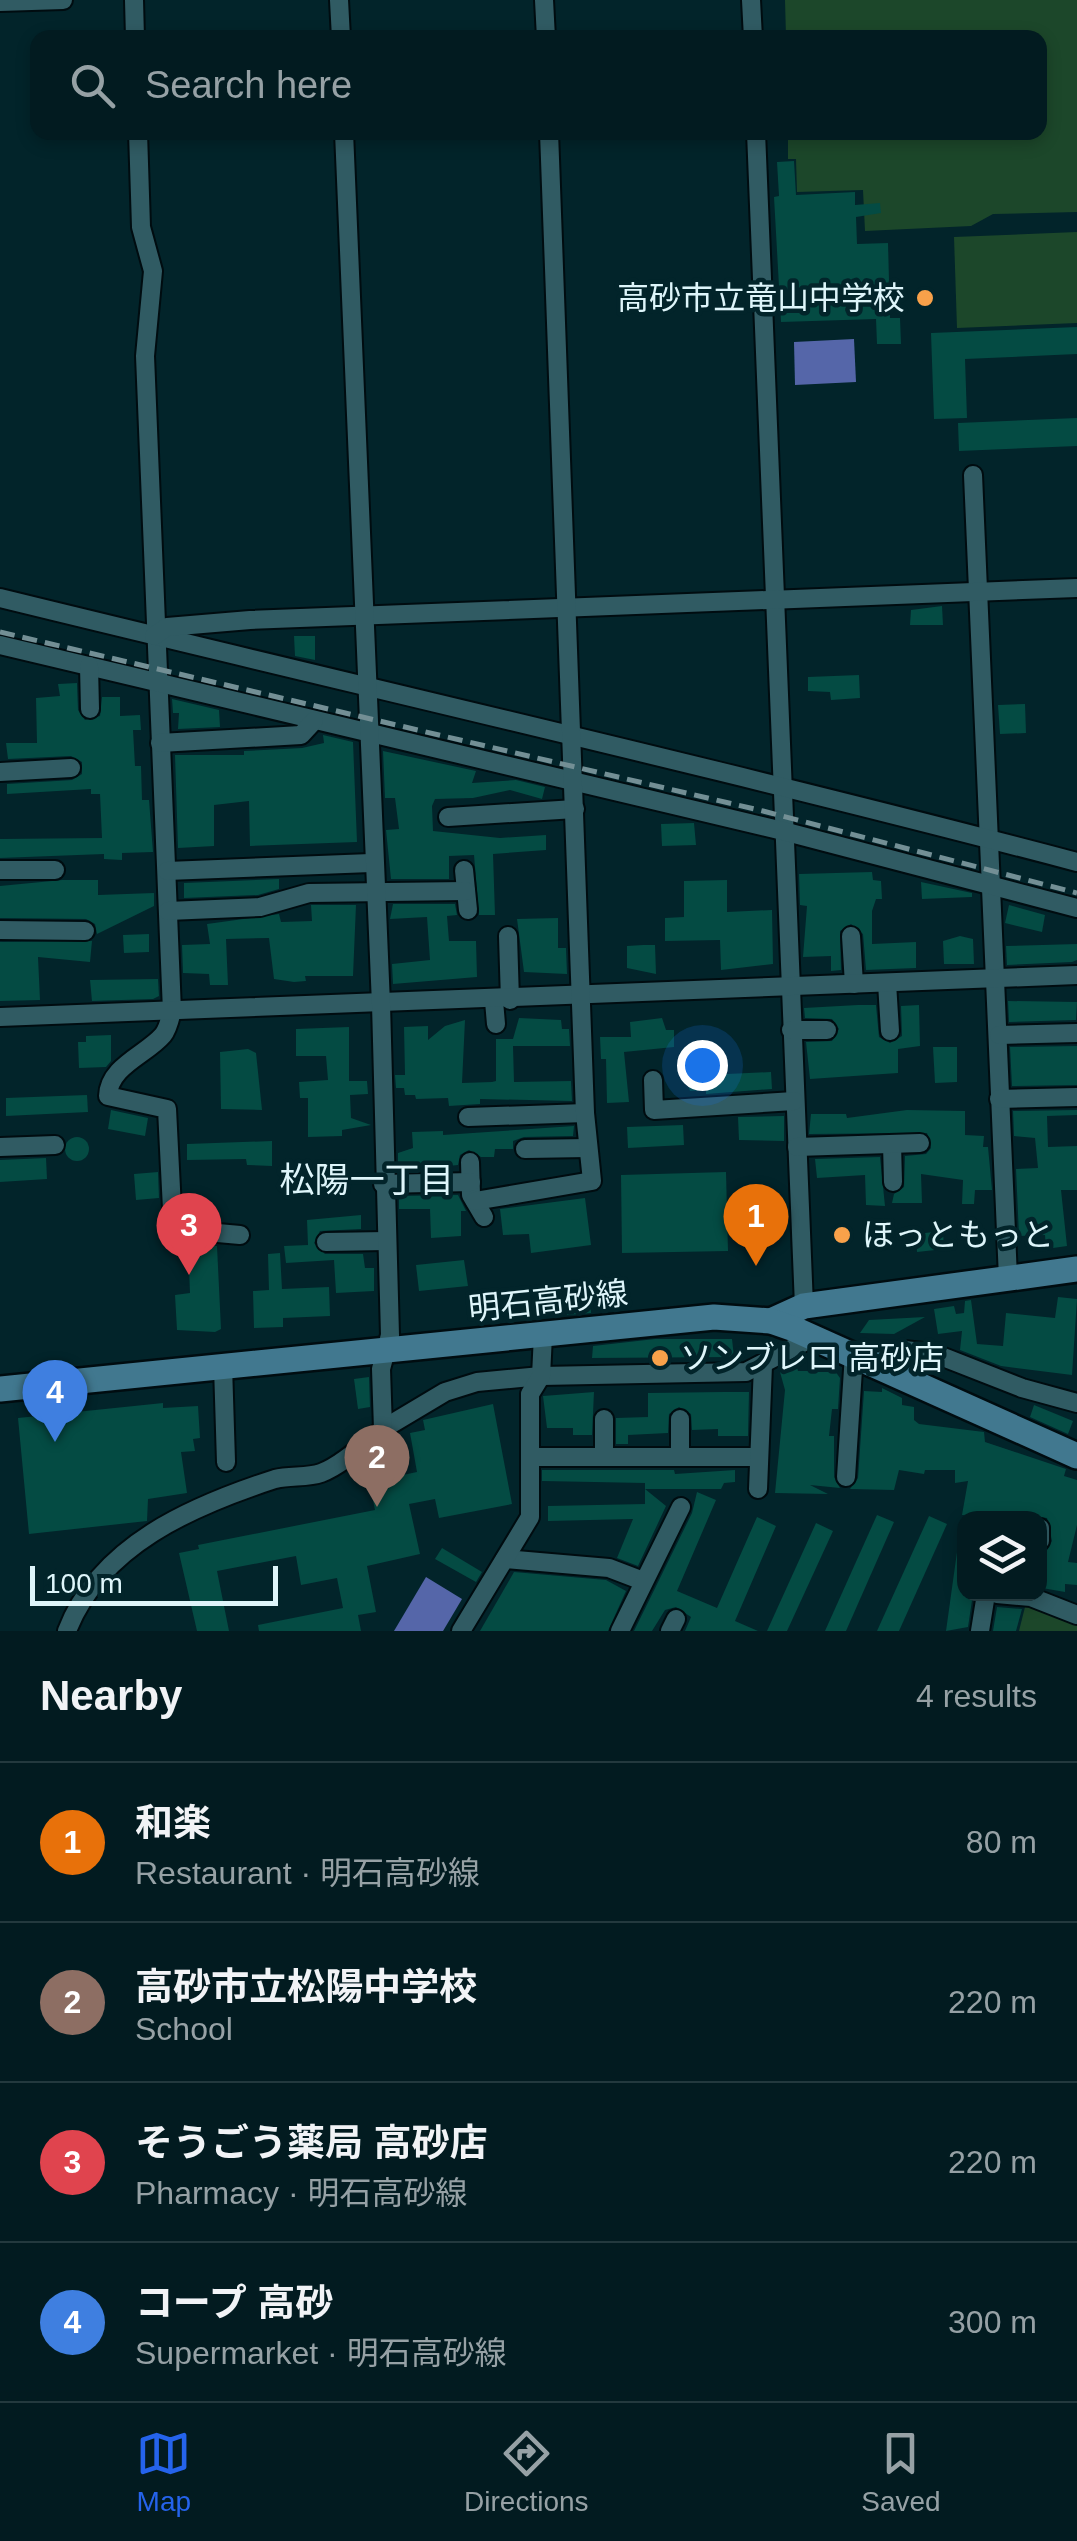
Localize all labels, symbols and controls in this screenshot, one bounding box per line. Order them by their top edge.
search box [30,30,1047,140]
icon: search [65,58,120,113]
text: Search here [145,64,352,106]
place label: 高砂市立竜山中学校 [617,280,905,316]
marker: 高砂市立竜山中学校 [914,287,936,309]
your location [677,1040,728,1091]
district label: 松陽一丁目 [279,1160,455,1199]
pin: 1 [724,1184,788,1266]
pin: 3 [156,1192,222,1275]
place label: ほっともっと [862,1217,1054,1253]
marker: ほっともっと [831,1224,853,1246]
street label: 明石高砂線 [467,1275,629,1327]
place label: ソンブレロ 高砂店 [680,1340,944,1376]
marker: ソンブレロ 高砂店 [649,1347,671,1369]
pin: 4 [22,1360,88,1442]
pin: 2 [344,1424,410,1507]
map controls [957,1511,1047,1601]
button: layers [957,1511,1047,1601]
scale bar [30,1561,278,1606]
text: 100 m [45,1568,123,1599]
text: Nearby [40,1672,182,1719]
text: 4 results [916,1678,1037,1714]
text: 和楽 [135,1802,211,1844]
text: 1 [64,1824,81,1860]
text: 80 m [966,1824,1037,1860]
text: Restaurant · 明石高砂線 [135,1855,480,1891]
text: 高砂市立松陽中学校 [135,1966,477,2008]
text: 2 [64,1984,81,2020]
text: 220 m [948,1984,1037,2020]
text: School [135,2011,233,2047]
text: そうごう薬局 高砂店 [135,2122,488,2164]
text: 3 [64,2144,81,2180]
text: 220 m [948,2144,1037,2180]
text: Pharmacy · 明石高砂線 [135,2175,468,2211]
text: コープ 高砂 [135,2282,333,2324]
text: 4 [64,2304,81,2340]
text: 300 m [948,2304,1037,2340]
text: Supermarket · 明石高砂線 [135,2335,507,2371]
tab: Map [136,2426,191,2518]
tab: Directions [464,2426,589,2518]
tab: Saved [861,2426,941,2518]

